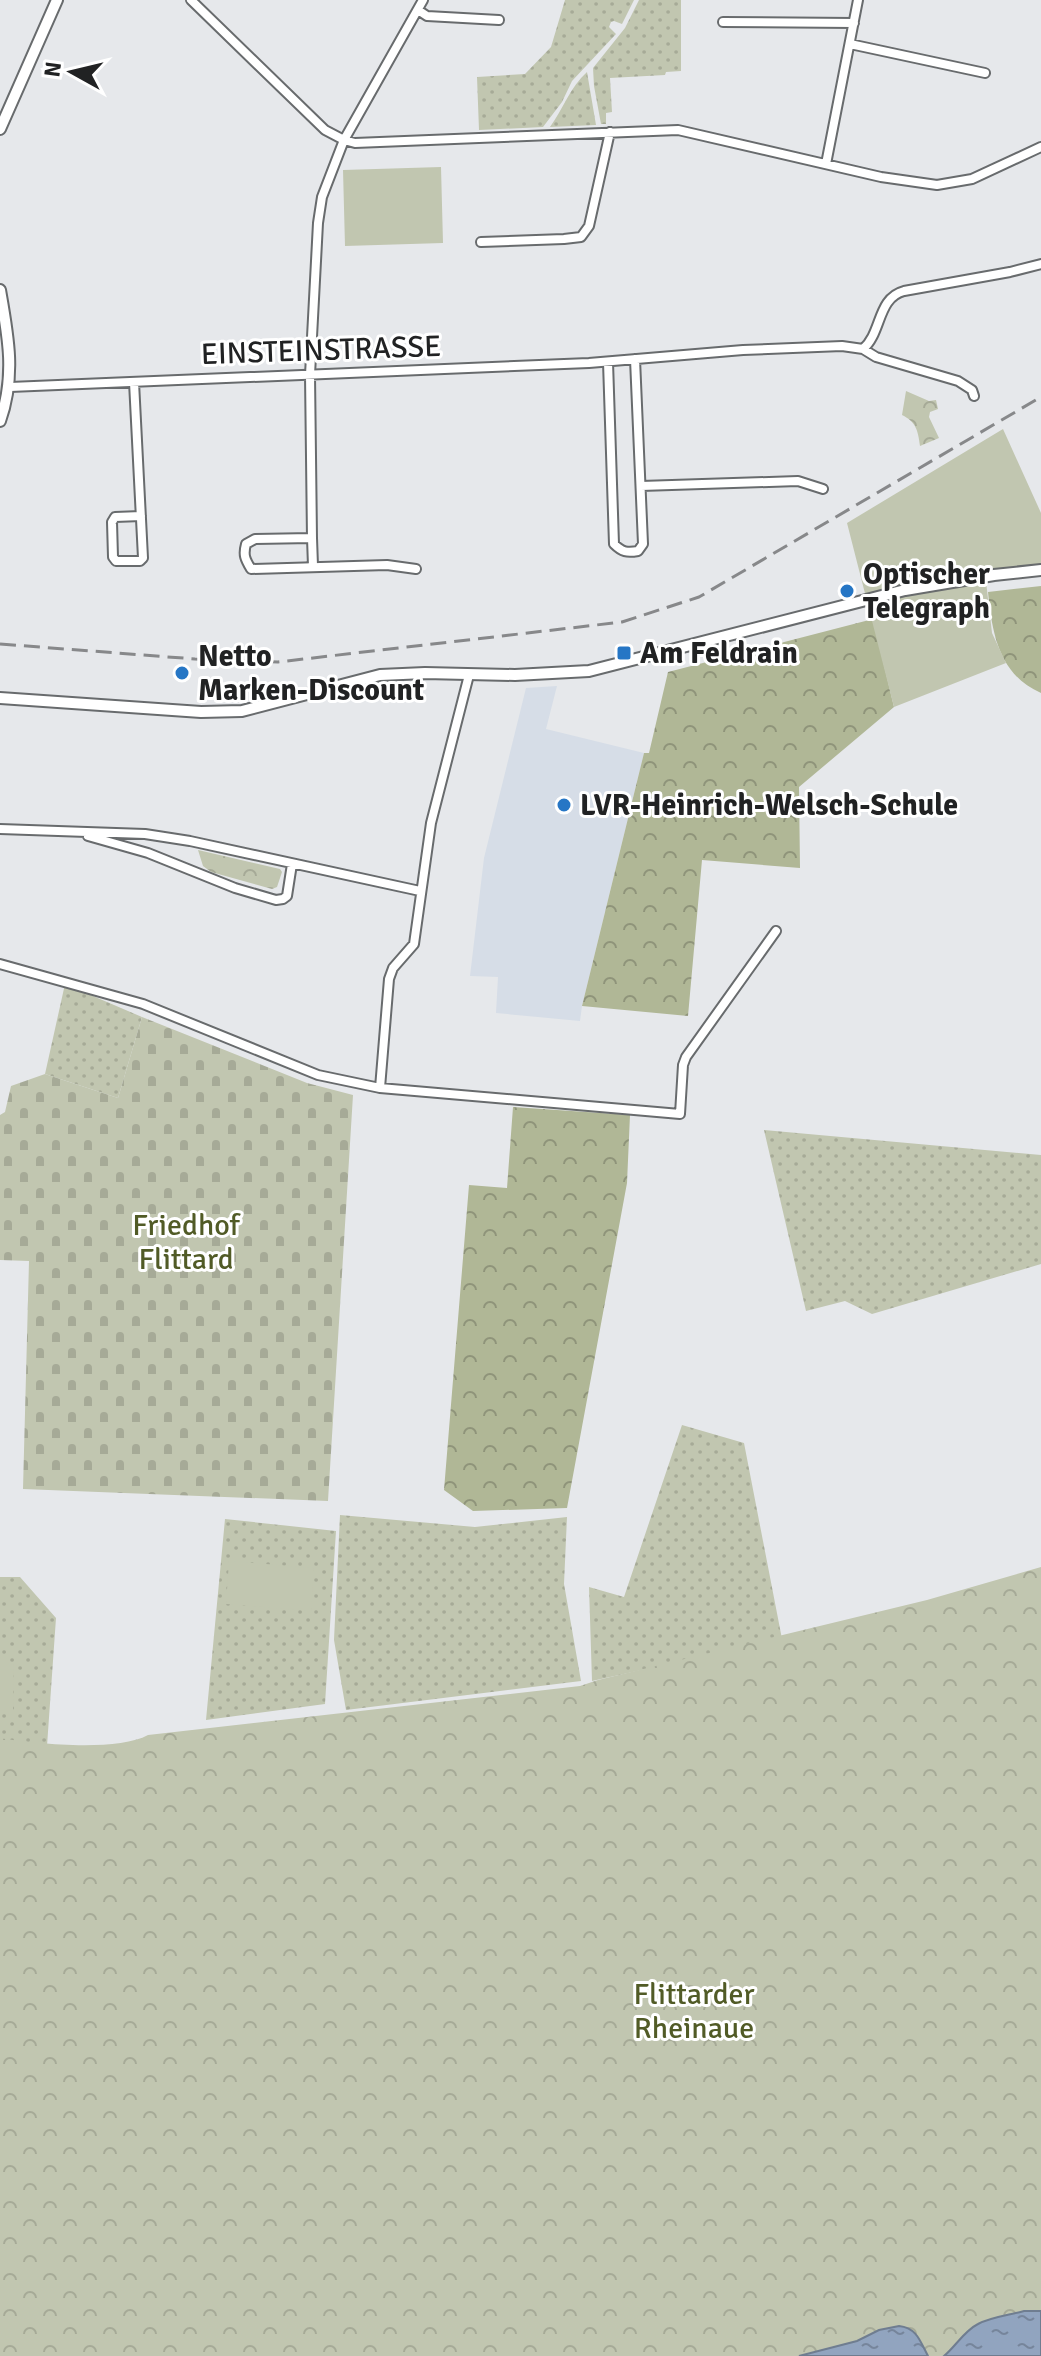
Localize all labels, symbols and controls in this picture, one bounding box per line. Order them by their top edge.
north arrow [32,32,112,112]
text: N [38,60,67,79]
street label: EINSTEINSTRASSE [200,328,442,373]
place label: Optischer Telegraph [863,556,990,627]
marker: Optischer Telegraph [838,582,856,600]
place label: Am Feldrain [640,635,798,672]
place label: Netto Marken-Discount [198,638,424,709]
marker: Am Feldrain [615,644,633,662]
marker: Netto Marken-Discount [173,664,191,682]
place label: LVR-Heinrich-Welsch-Schule [580,787,958,824]
marker: LVR-Heinrich-Welsch-Schule [555,796,573,814]
park label: Friedhof Flittard [132,1207,242,1278]
park label: Flittarder Rheinaue [633,1976,755,2047]

